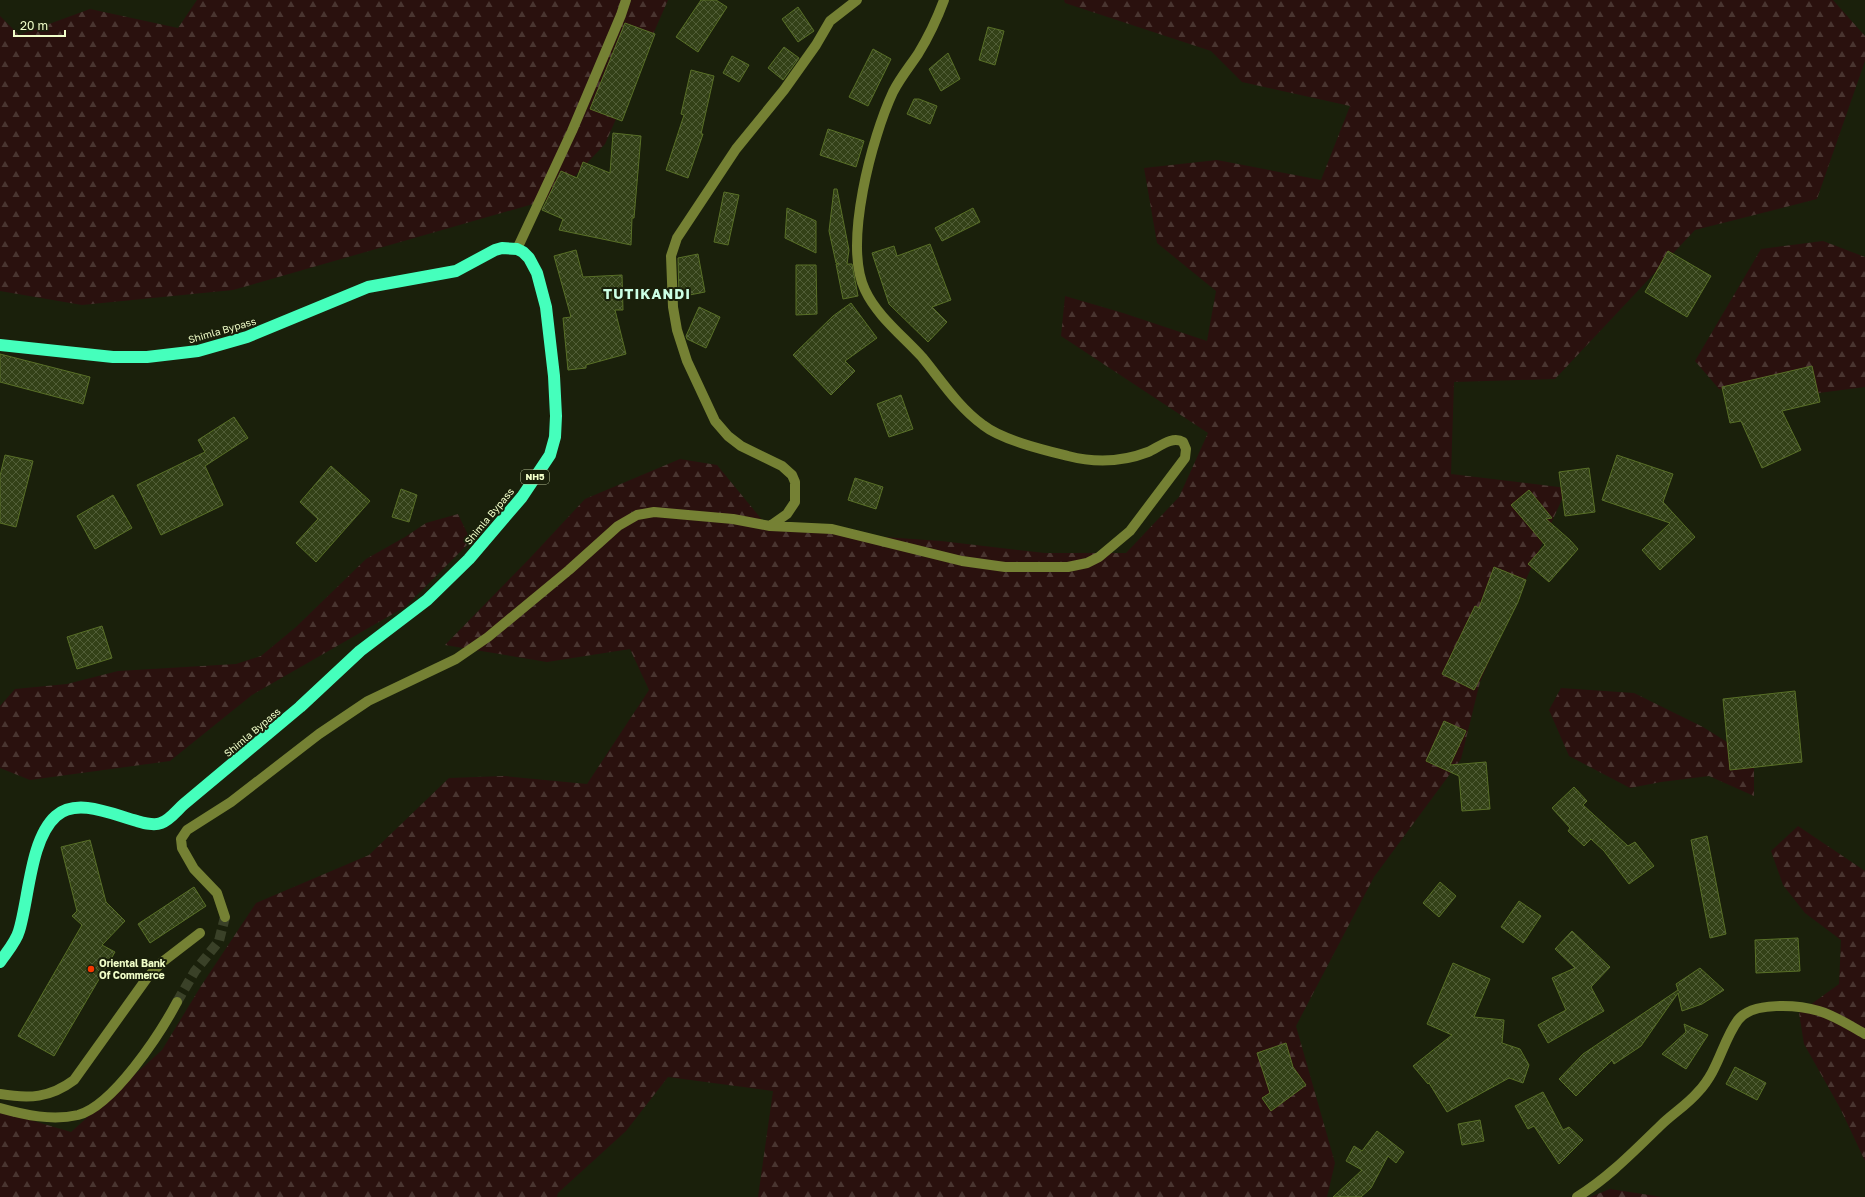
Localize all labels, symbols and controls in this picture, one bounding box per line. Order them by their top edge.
scale bar [14,12,65,38]
text: 20 m [20,18,48,33]
district label: TUTIKANDI [603,285,691,302]
street label: Shimla Bypass [187,315,257,345]
road number: NH5 [521,470,549,484]
street label: Shimla Bypass [462,485,516,547]
street label: Shimla Bypass [221,705,283,759]
place label: Oriental Bank Of Commerce [99,957,166,981]
marker: Oriental Bank Of Commerce [86,964,96,974]

